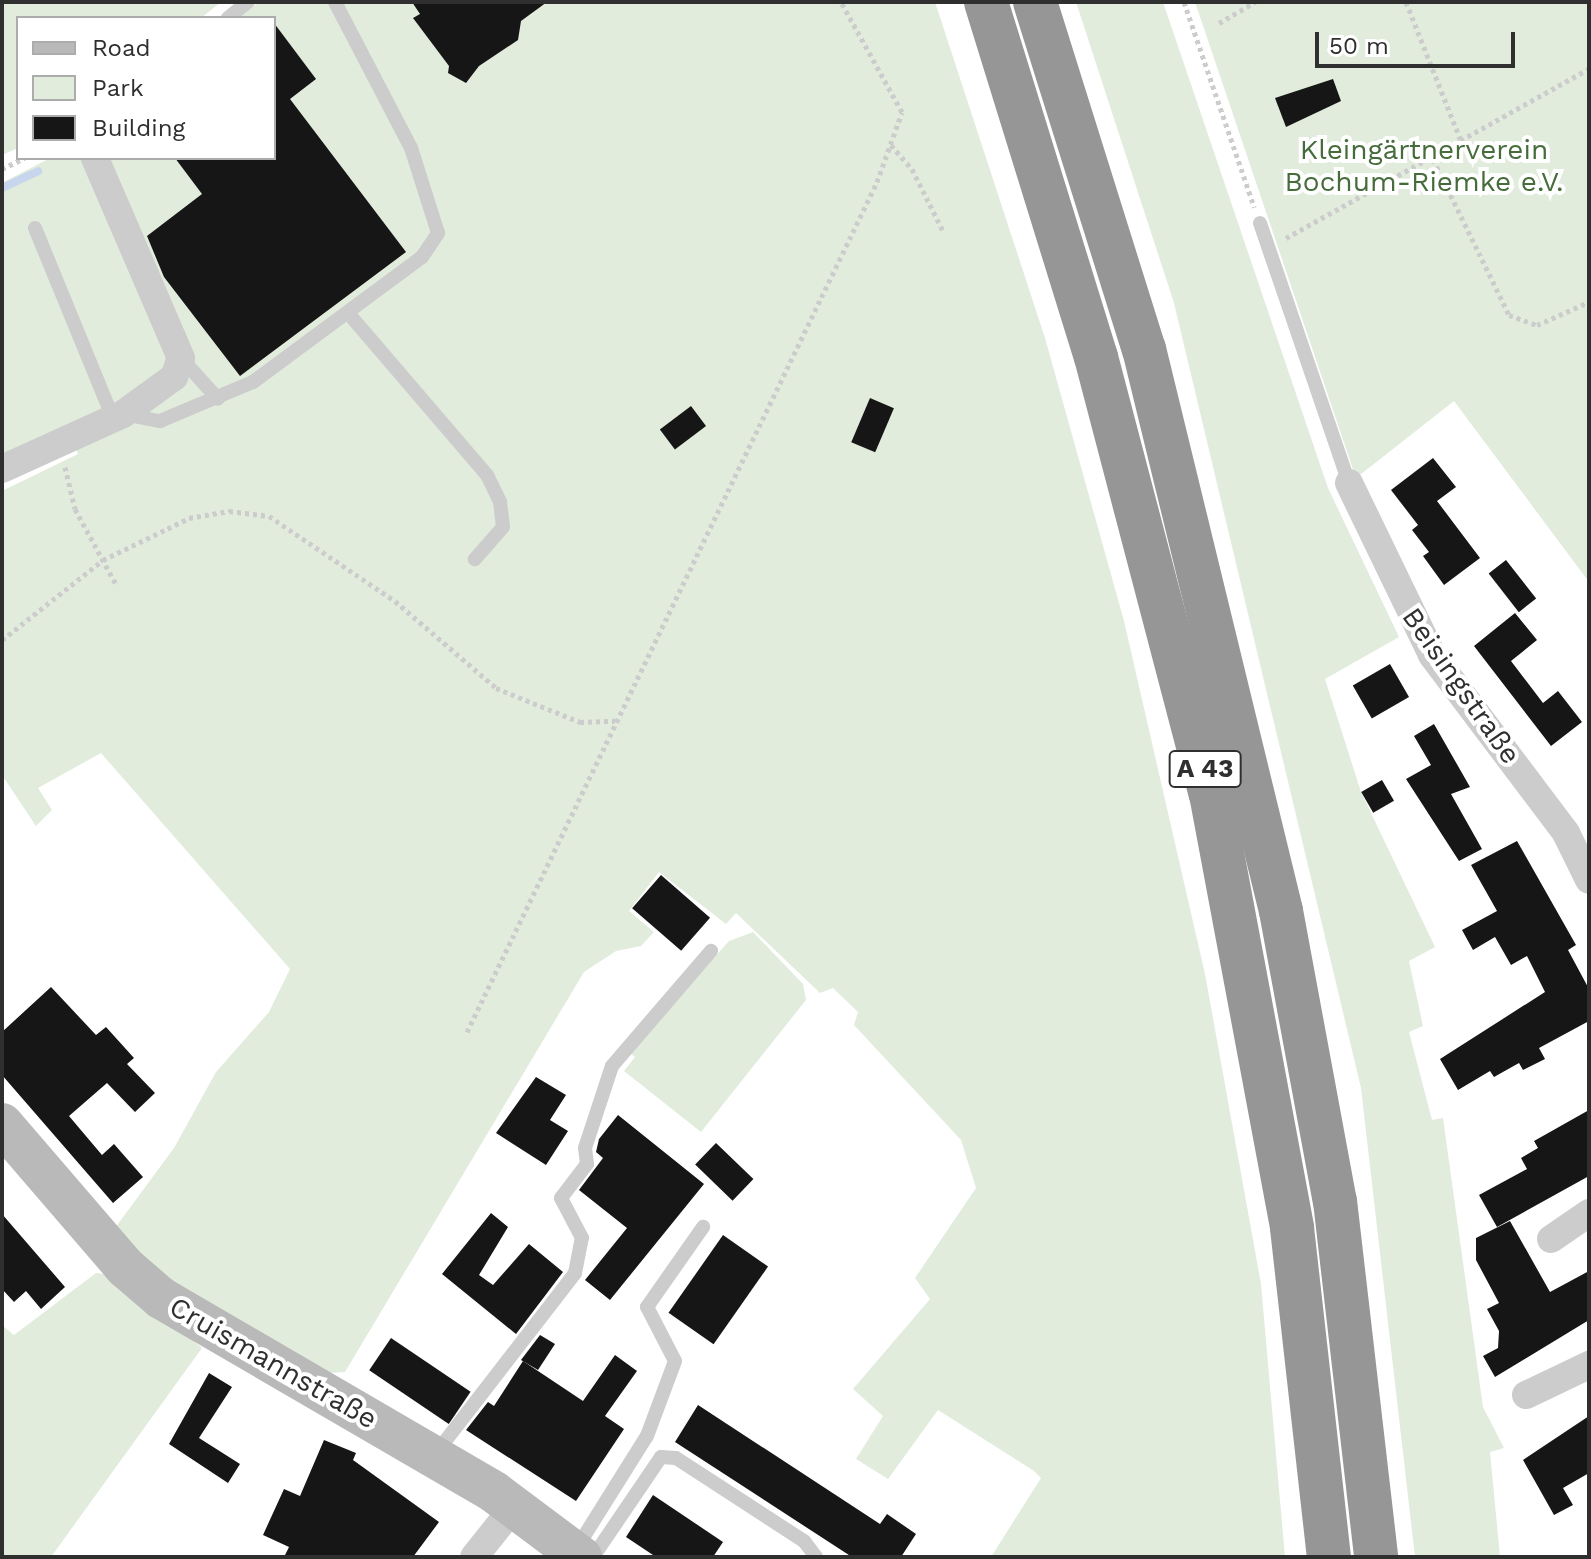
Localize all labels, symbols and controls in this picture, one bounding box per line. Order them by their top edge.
legend [16,16,276,160]
scale bar [1319,16,1519,66]
text: 50 m [1329,32,1389,60]
text: Road [92,34,151,62]
text: Park [92,74,144,102]
text: Building [92,114,185,142]
park label: Kleingärtnerverein Bochum-Riemke e.V. [1285,133,1563,199]
street label: Beisingstraße [1395,601,1527,771]
road number: A 43 [1167,747,1243,791]
street label: Cruismannstraße [163,1290,383,1436]

